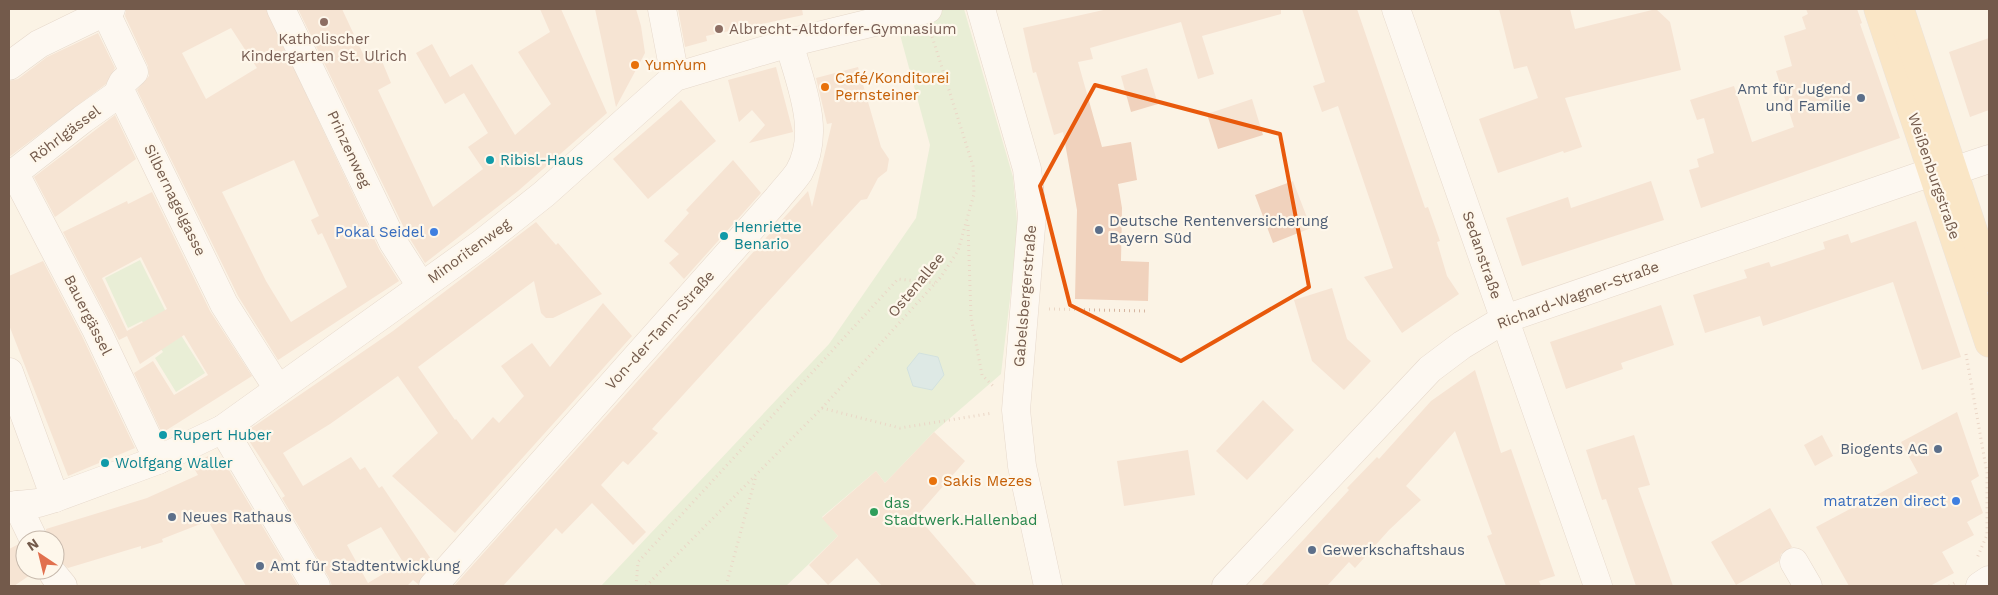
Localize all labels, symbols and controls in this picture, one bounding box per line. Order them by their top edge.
marker: Katholischer Kindergarten St. Ulrich [318,16,330,28]
place label: Albrecht-Altdorfer-Gymnasium [729,20,956,38]
marker: Albrecht-Altdorfer-Gymnasium [713,23,725,35]
place label: Katholischer Kindergarten St. Ulrich [241,30,407,65]
place label: YumYum [645,56,707,74]
marker: YumYum [629,59,641,71]
place label: Café/Konditorei Pernsteiner [835,69,949,104]
place label: Amt für Jugend und Familie [1737,80,1851,115]
marker: Café/Konditorei Pernsteiner [819,81,831,93]
marker: Amt für Jugend und Familie [1855,92,1867,104]
street label: Röhrlgässel [26,101,104,167]
street label: Prinzenweg [323,107,375,191]
street label: Weißenburgstraße [1904,110,1964,242]
street label: Silbernagelgasse [140,141,210,259]
place label: Ribisl-Haus [500,151,583,169]
marker: Ribisl-Haus [484,154,496,166]
street label: Sedanstraße [1459,209,1505,301]
place label: Deutsche Rentenversicherung Bayern Süd [1109,212,1328,247]
street label: Minoritenweg [424,215,514,287]
place label: Henriette Benario [734,218,802,253]
place label: Pokal Seidel [335,223,424,241]
street label: Gabelsbergerstraße [1010,224,1040,368]
marker: Deutsche Rentenversicherung Bayern Süd [1093,224,1105,236]
marker: Pokal Seidel [428,226,440,238]
marker: Henriette Benario [718,230,730,242]
street label: Ostenallee [884,249,948,321]
street label: Richard-Wagner-Straße [1494,257,1662,333]
street label: Von-der-Tann-Straße [602,267,718,393]
street label: Bauergässel [60,272,116,358]
place label: Rupert Huber [173,426,272,444]
marker: Rupert Huber [157,429,169,441]
place label: Biogents AG [1840,440,1928,458]
marker: Biogents AG [1932,443,1944,455]
place label: Wolfgang Waller [115,454,233,472]
marker: Wolfgang Waller [99,457,111,469]
place label: Sakis Mezes [943,472,1032,490]
marker: Sakis Mezes [927,475,939,487]
place label: matratzen direct [1823,492,1947,510]
place label: das Stadtwerk.Hallenbad [884,494,1037,529]
marker: matratzen direct [1950,495,1962,507]
marker: das Stadtwerk.Hallenbad [868,506,880,518]
place label: Neues Rathaus [182,508,292,526]
marker: Neues Rathaus [166,511,178,523]
north arrow [15,530,65,580]
text: N [24,535,41,554]
place label: Gewerkschaftshaus [1322,541,1465,559]
marker: Gewerkschaftshaus [1306,544,1318,556]
place label: Amt für Stadtentwicklung [270,557,460,575]
marker: Amt für Stadtentwicklung [254,560,266,572]

